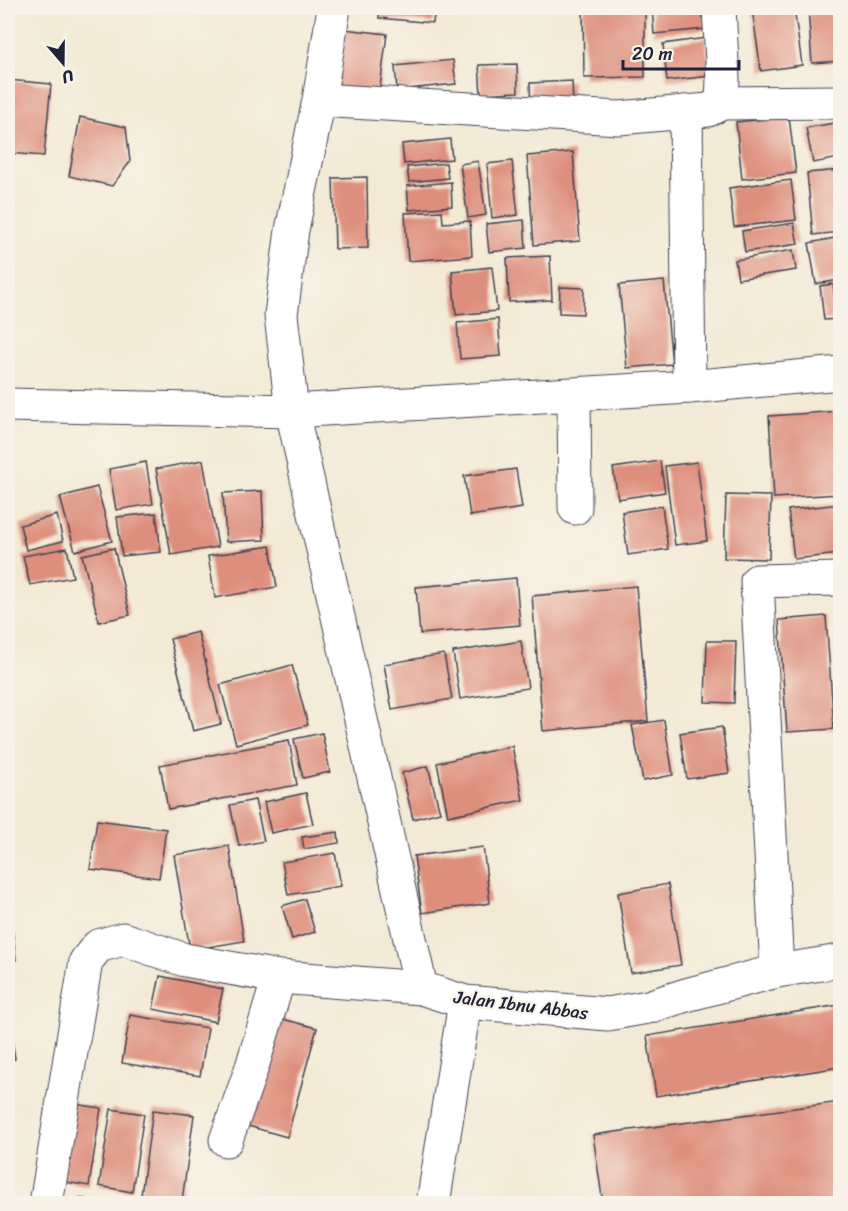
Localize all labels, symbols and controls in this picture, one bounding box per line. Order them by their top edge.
north arrow [33,33,93,93]
scale bar [623,33,738,71]
text: 20 m [632,38,672,70]
text: U [57,61,78,93]
street label: Jalan Ibnu Abbas [451,981,591,1029]

